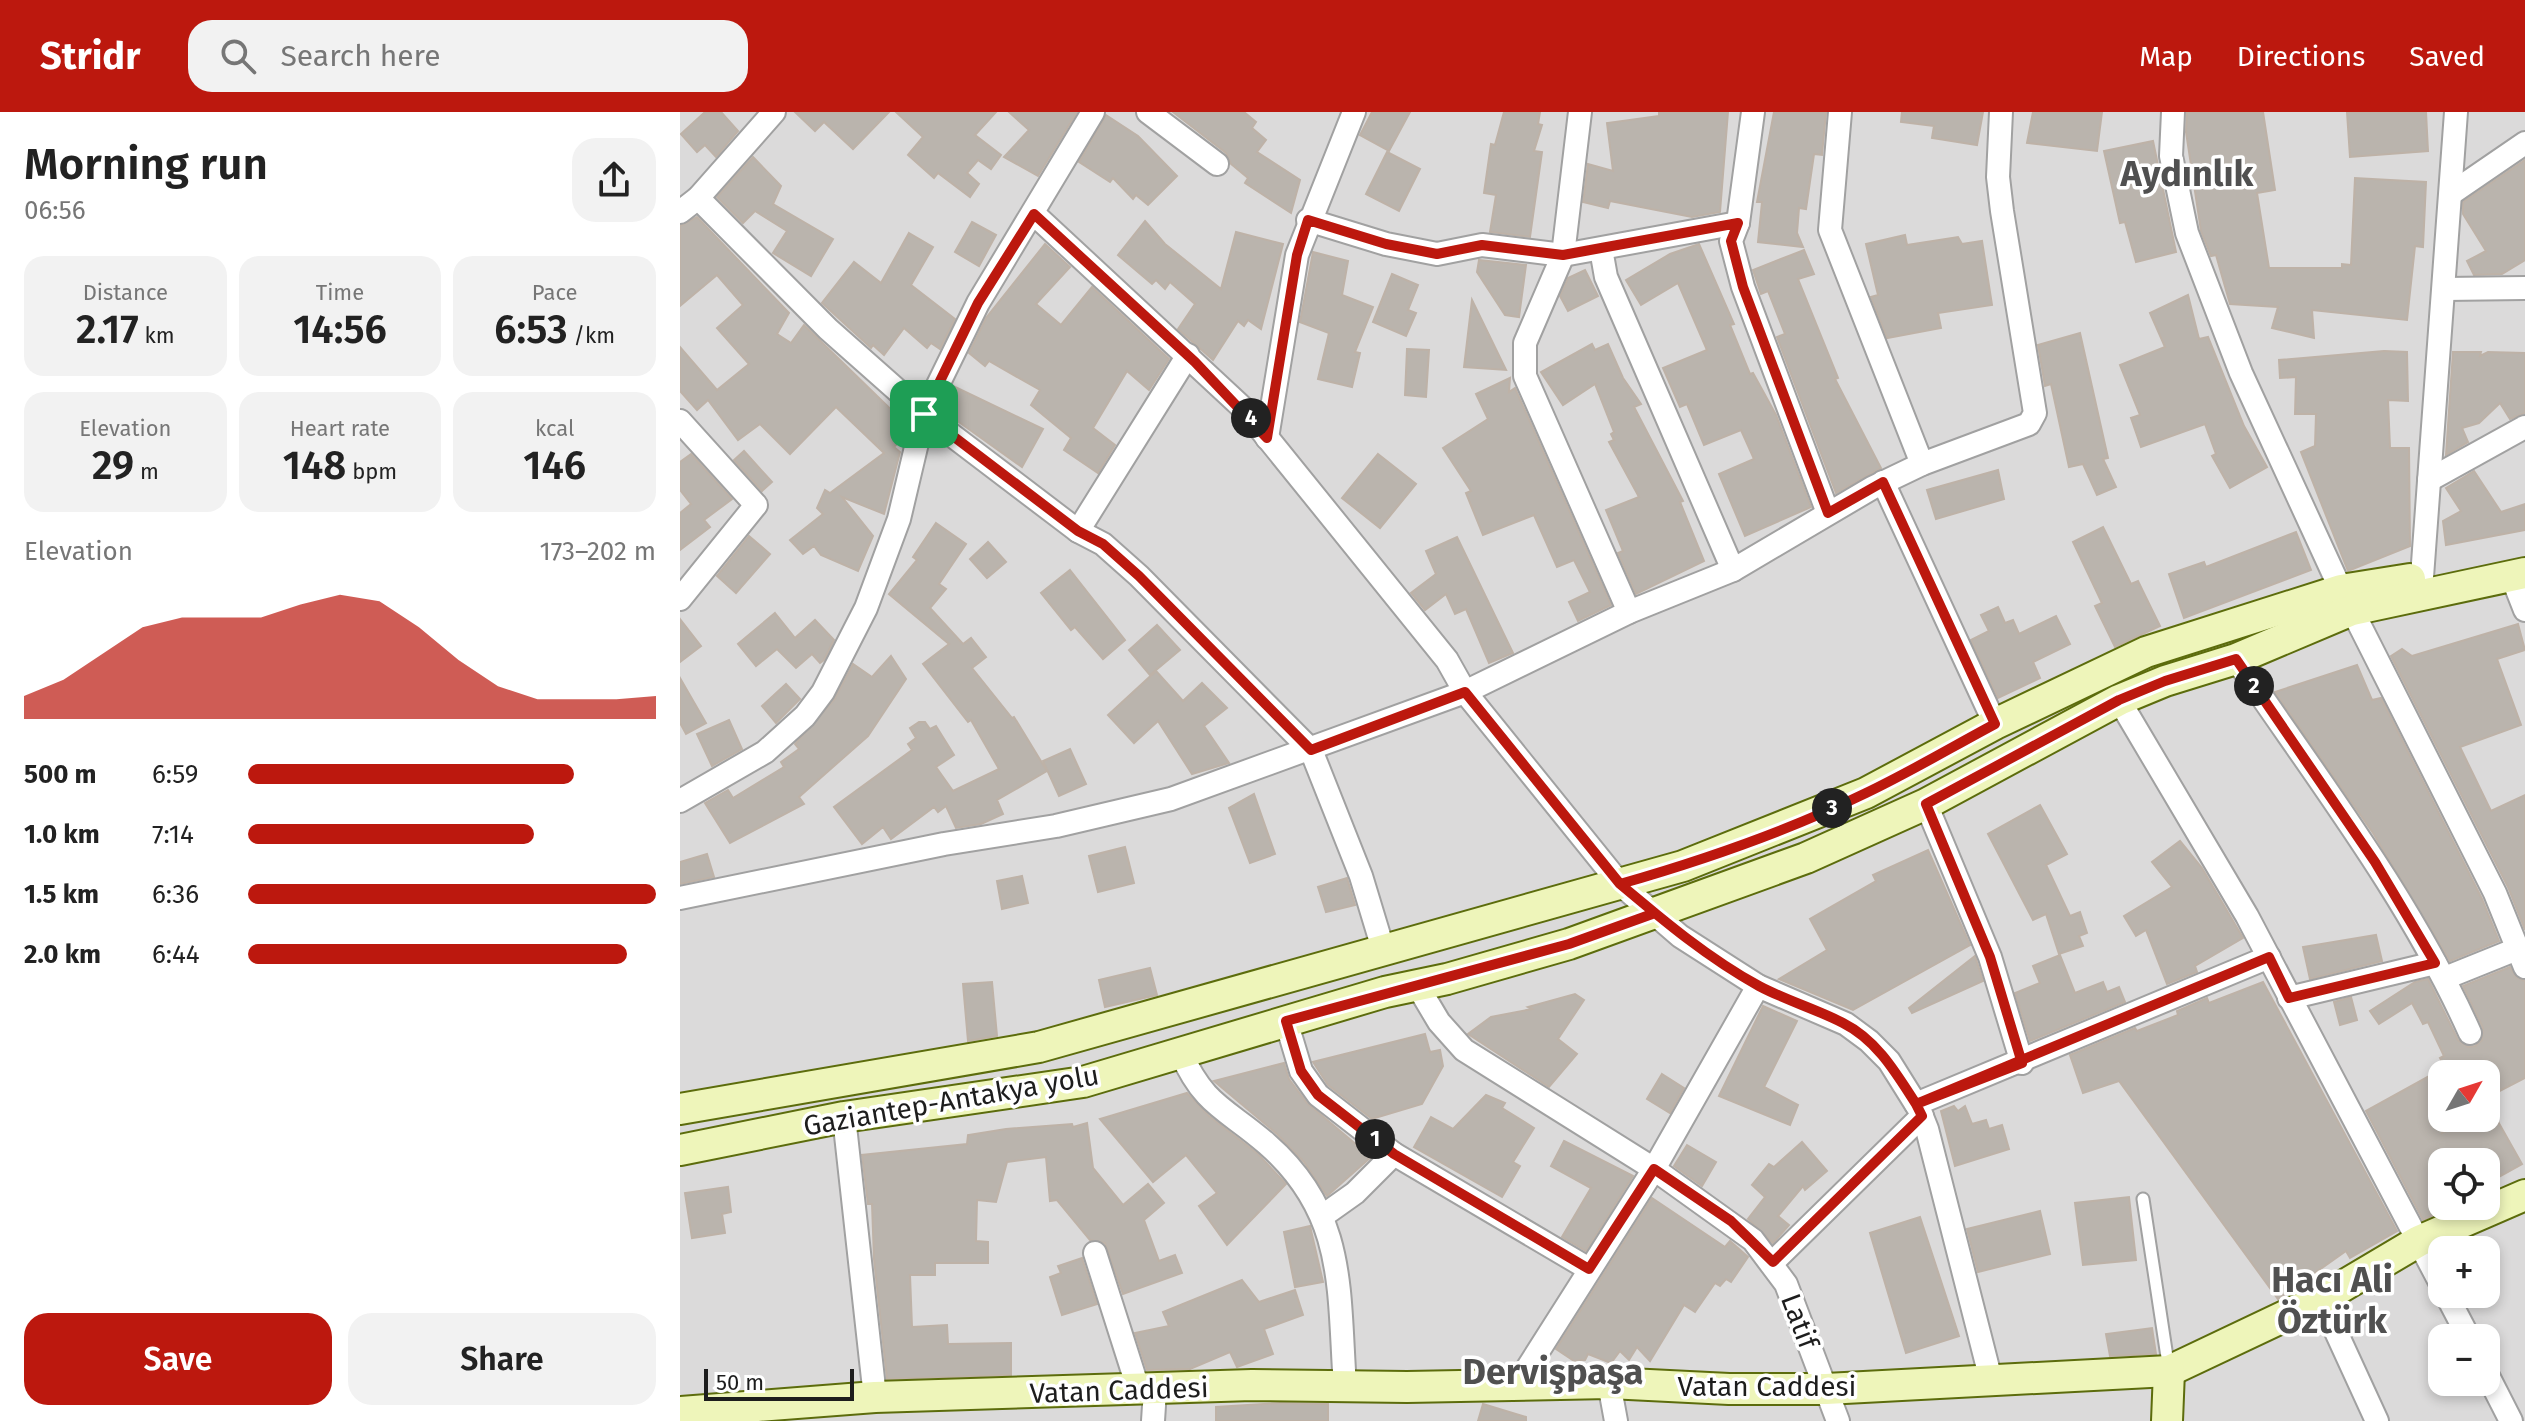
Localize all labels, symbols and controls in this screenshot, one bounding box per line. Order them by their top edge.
search box [188,20,748,92]
text: Stridr [40,33,140,79]
icon: search [216,34,260,78]
text: Search here [280,38,441,74]
text: Map [2139,40,2193,73]
text: Directions [2237,40,2365,73]
text: Saved [2409,40,2485,73]
text: Morning run [24,138,268,191]
button: share [572,138,656,222]
district label: Aydınlık [2120,152,2255,196]
text: 06:56 [24,195,86,226]
text: Distance [83,279,168,306]
text: Time [316,279,364,306]
text: Pace [532,279,577,306]
text: 2.17 [76,306,139,354]
text: 14:56 [293,306,387,354]
text: 6:53 [494,306,568,354]
text: km [139,322,175,349]
text: /km [568,322,615,349]
pin [890,380,958,448]
icon: arrive [902,392,946,436]
pin: 4 [1231,398,1271,438]
text: 4 [1245,404,1257,431]
text: Elevation [79,415,171,442]
text: Heart rate [290,415,390,442]
text: kcal [535,415,574,442]
text: 29 [92,442,134,490]
text: 148 [283,442,346,490]
text: 146 [523,442,586,490]
text: m [134,458,159,485]
text: bpm [346,458,397,485]
text: Elevation [24,536,133,567]
text: 173–202 m [539,536,656,567]
pin: 2 [2234,666,2274,706]
text: 2 [2248,672,2260,699]
text: 500 m [24,759,97,790]
text: 6:59 [152,759,199,790]
pin: 3 [1812,788,1852,828]
text: 3 [1826,794,1838,821]
text: 1.0 km [24,819,100,850]
text: 7:14 [152,819,194,850]
text: 1.5 km [24,879,99,910]
text: 6:36 [152,879,199,910]
text: 2.0 km [24,939,101,970]
text: 6:44 [152,939,200,970]
street label: Gaziantep-Antakya yolu [801,1058,1102,1143]
north arrow [2428,1060,2500,1132]
map controls [2428,1060,2500,1396]
pin: 1 [1355,1119,1395,1159]
text: 1 [1370,1125,1380,1152]
button: locate [2428,1148,2500,1220]
button: + [2428,1236,2500,1308]
district label: Hacı Ali Öztürk [2271,1258,2393,1343]
street label: Latif [1774,1289,1826,1356]
button: Save [24,1313,332,1405]
button: Share [348,1313,656,1405]
button: − [2428,1324,2500,1396]
district label: Dervişpaşa [1462,1350,1644,1394]
scale bar [704,1365,854,1401]
text: 50 m [716,1369,764,1396]
street label: Vatan Caddesi [1677,1370,1857,1403]
street label: Vatan Caddesi [1029,1371,1209,1410]

